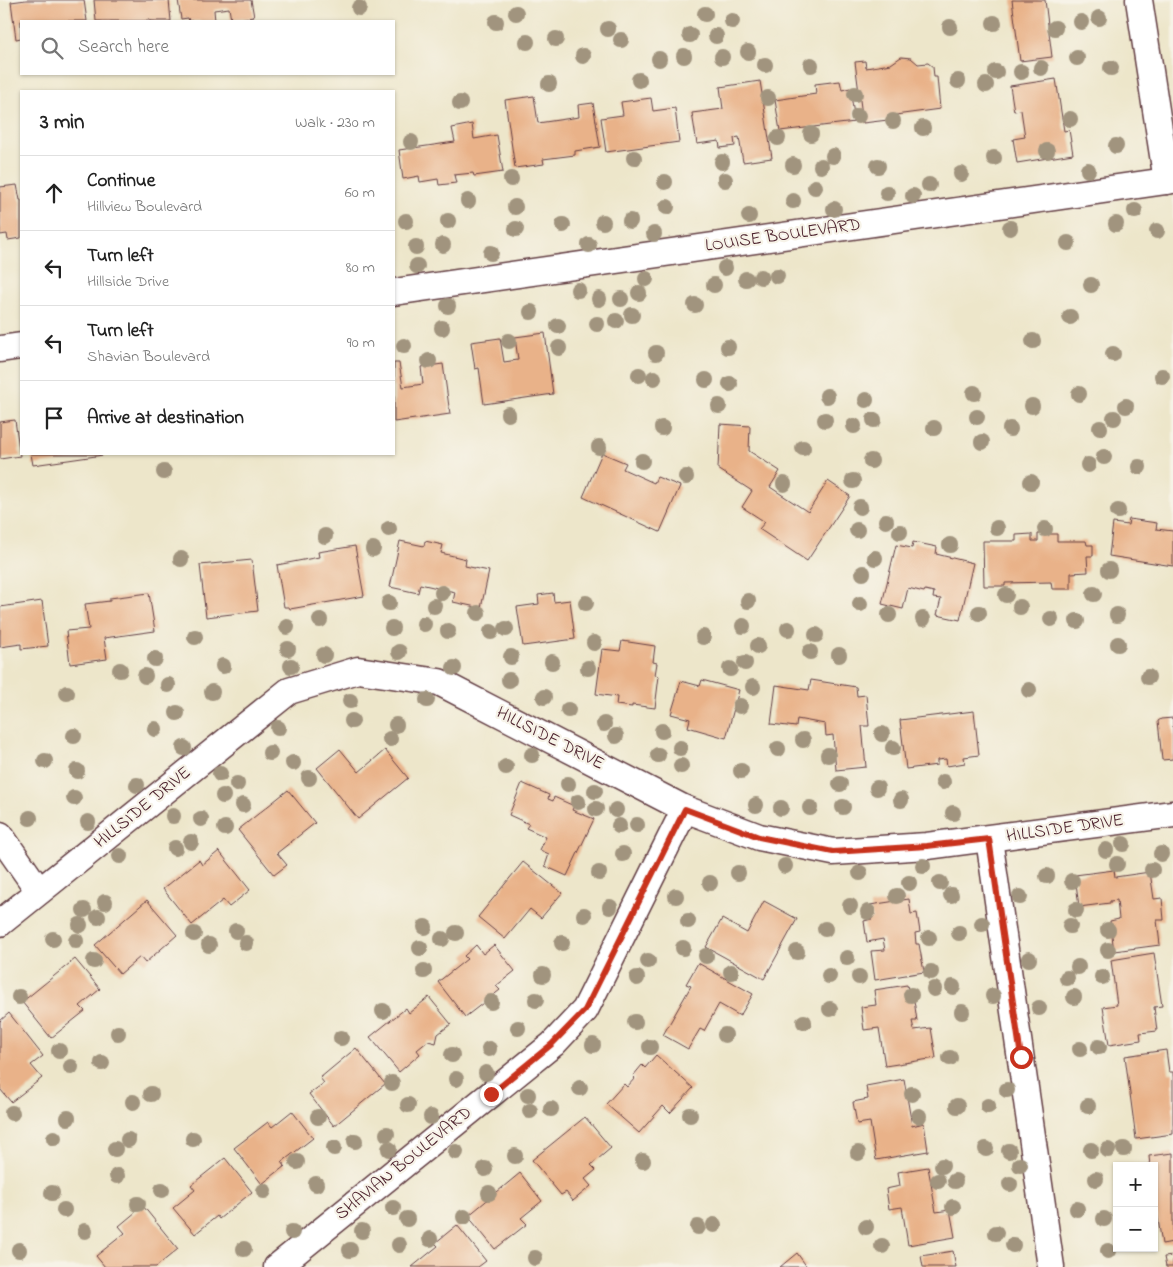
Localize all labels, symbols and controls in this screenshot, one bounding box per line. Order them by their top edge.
search box [20,20,395,75]
icon: search [38,34,66,62]
text: Search here [78,34,169,61]
text: 3 min [40,108,84,138]
text: Walk · 230 m [295,111,375,135]
text: Continue [87,168,155,195]
icon: ahead [40,179,68,207]
text: 60 m [345,181,375,205]
text: Hillview Boulevard [87,195,202,219]
street label: LOUISE BOULEVARD [704,212,862,260]
text: Turn left [87,243,154,270]
icon: left [40,254,68,282]
text: 80 m [346,256,375,280]
text: Hillside Drive [87,270,169,294]
text: Turn left [87,318,154,345]
icon: left [40,329,68,357]
text: 90 m [347,331,375,355]
text: Shavian Boulevard [87,345,210,369]
icon: arrive [40,404,68,432]
text: Arrive at destination [87,405,244,432]
street label: HILLSIDE DRIVE [491,701,609,777]
street label: HILLSIDE DRIVE [89,761,197,855]
street label: HILLSIDE DRIVE [1005,808,1125,850]
route start [1010,1046,1033,1069]
route end [480,1083,503,1106]
street label: SHAVIAN BOULEVARD [330,1101,478,1227]
map controls [1113,1162,1158,1252]
button: + [1113,1162,1158,1207]
button: − [1113,1207,1158,1252]

